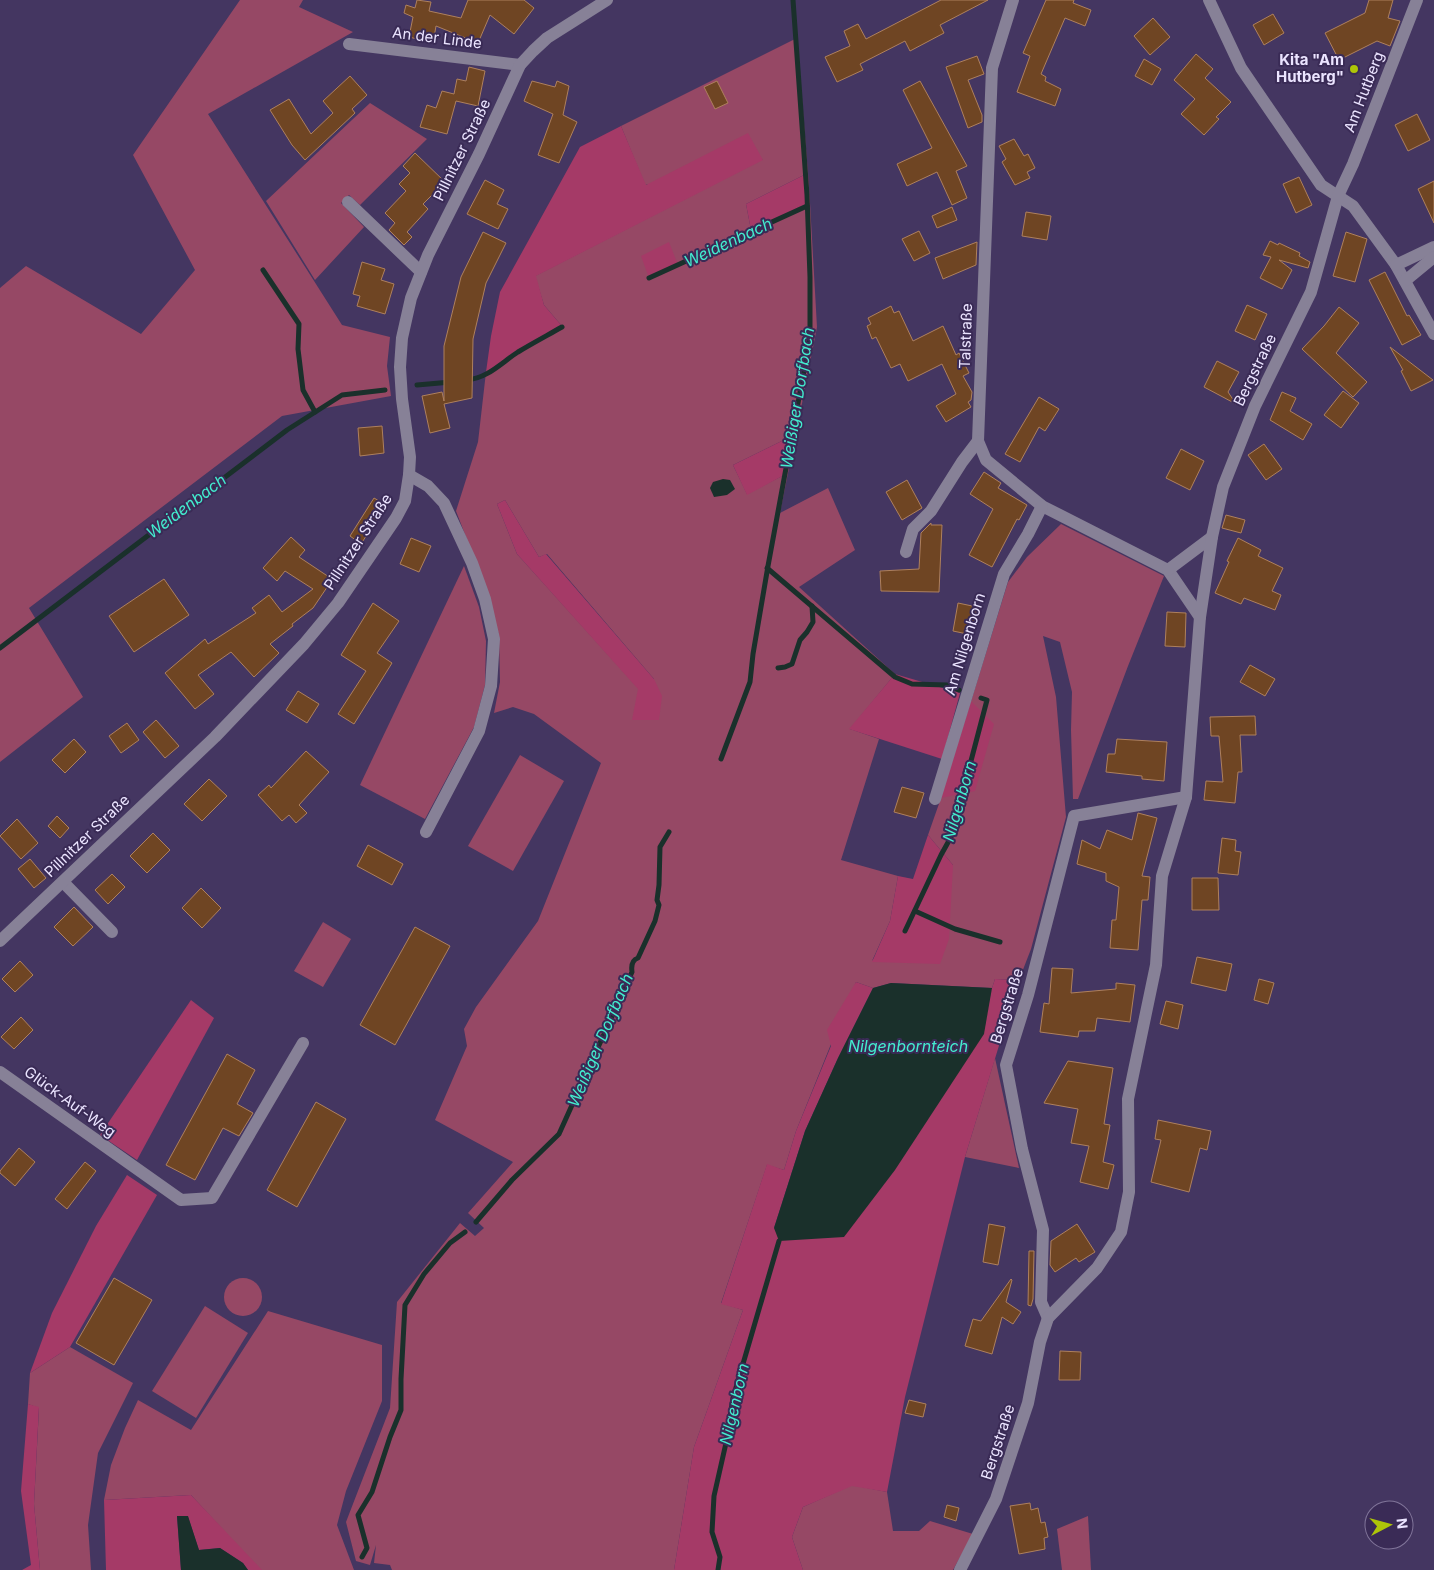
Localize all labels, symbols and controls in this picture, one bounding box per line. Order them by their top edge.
street label: An der Linde [391,23,483,52]
street label: Am Hutberg [1339,49,1388,135]
place label: Kita "Am Hutberg" [1276,50,1344,86]
marker: Kita "Am Hutberg" [1348,63,1360,75]
street label: Pillnitzer Straße [429,96,494,204]
water label: Weidenbach [681,213,775,271]
street label: Talstraße [955,303,976,369]
water label: Weißiger Dorfbach [776,326,818,470]
street label: Bergstraße [1229,331,1280,409]
water label: Weidenbach [142,469,230,543]
street label: Pillnitzer Straße [319,490,396,594]
street label: Am Nilgenborn [940,590,989,697]
water label: Nilgenborn [938,758,980,844]
street label: Pillnitzer Straße [40,790,133,881]
street label: Bergstraße [986,966,1027,1046]
water label: Weißiger Dorfbach [563,970,637,1110]
water label: Nilgenbornteich [848,1036,968,1056]
street label: Glück-Auf-Weg [21,1062,120,1141]
water label: Nilgenborn [715,1361,753,1447]
street label: Bergstraße [976,1402,1019,1482]
north arrow [1364,1500,1414,1550]
text: N [1393,1517,1411,1530]

